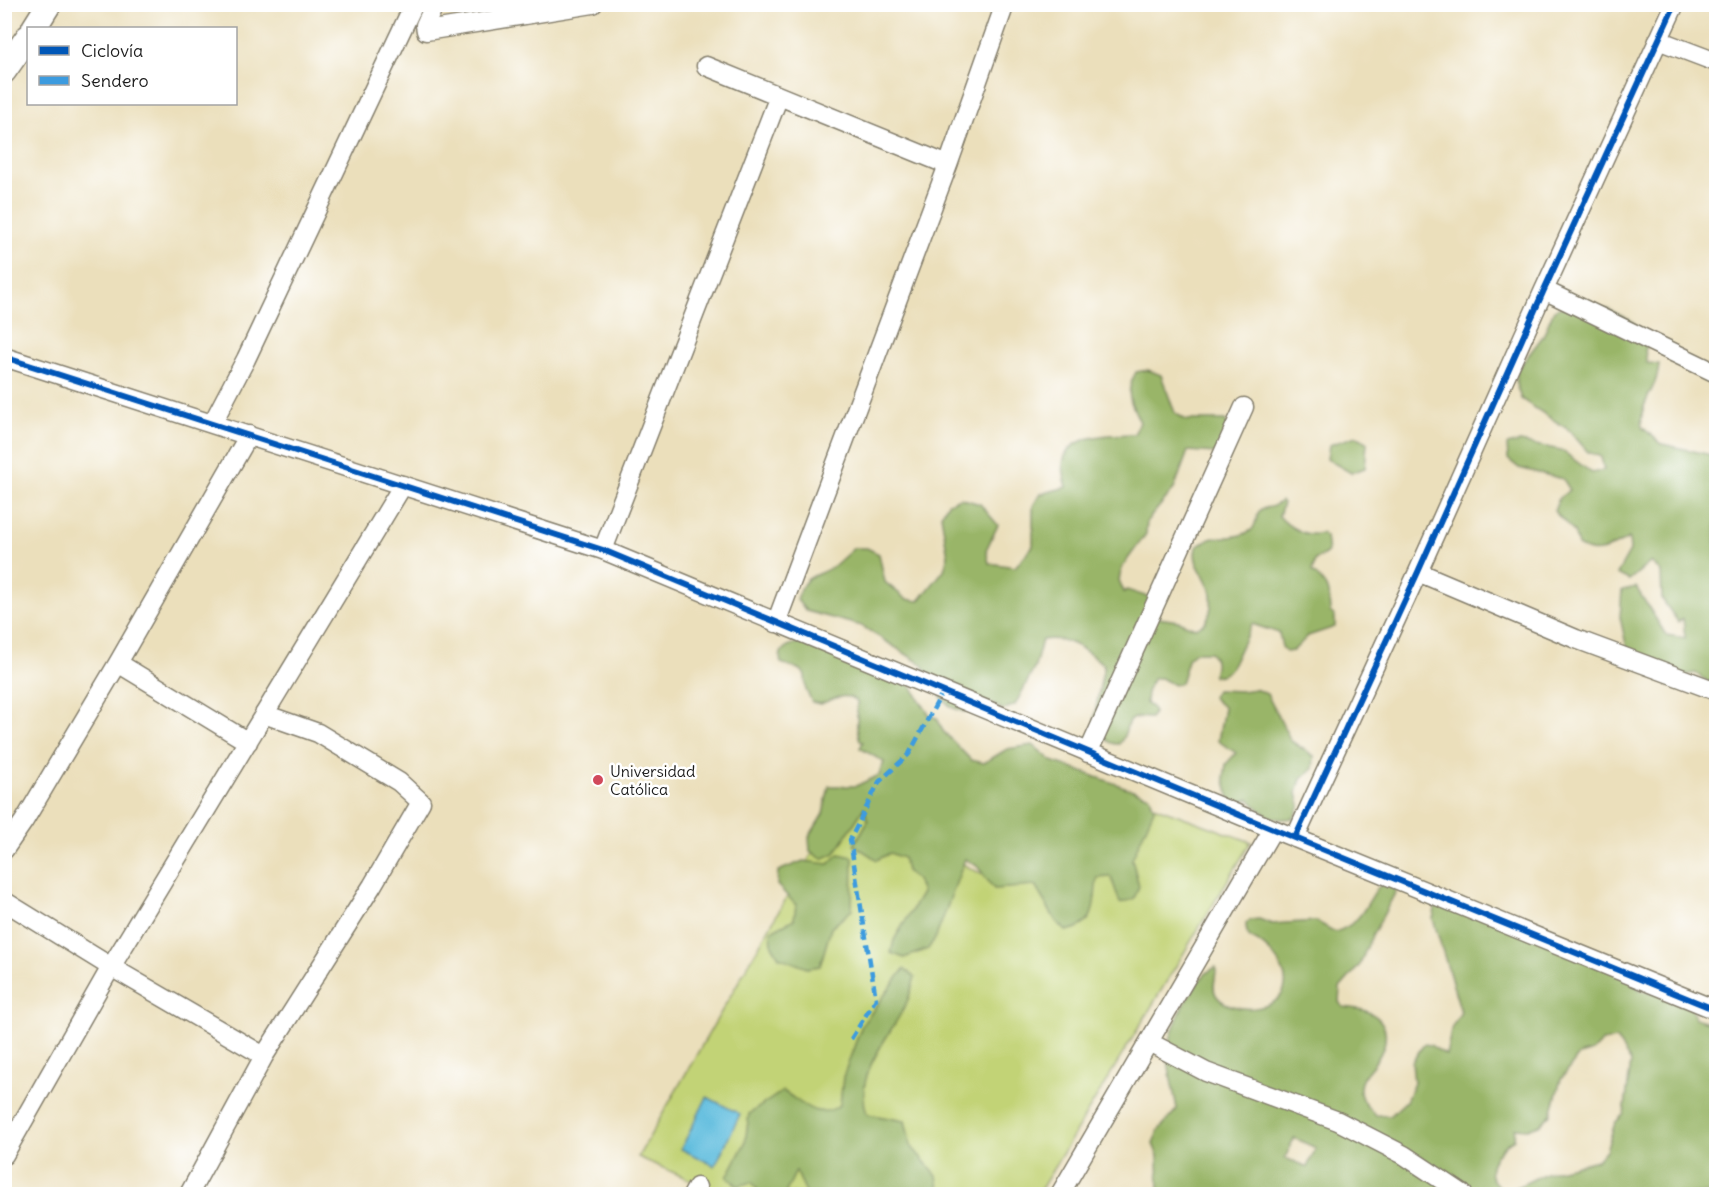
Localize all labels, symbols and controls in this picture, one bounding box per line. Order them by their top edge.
legend [27,27,237,105]
text: Ciclovía [81,39,143,62]
text: Sendero [81,69,149,92]
place label: Universidad Católica [610,761,695,799]
marker: Universidad Católica [591,773,605,787]

